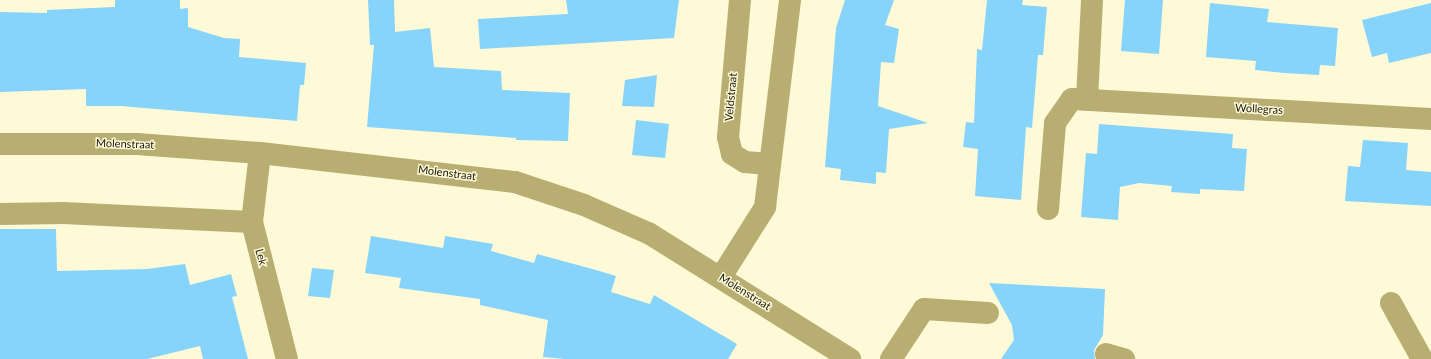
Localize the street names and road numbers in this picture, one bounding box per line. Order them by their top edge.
street label: Veldstraat [722,72,740,122]
street label: Wollegras [1235,101,1283,117]
street label: Molenstraat [96,136,154,152]
street label: Molenstraat [417,163,477,183]
street label: Lek [252,247,270,267]
street label: Molenstraat [717,271,773,313]

